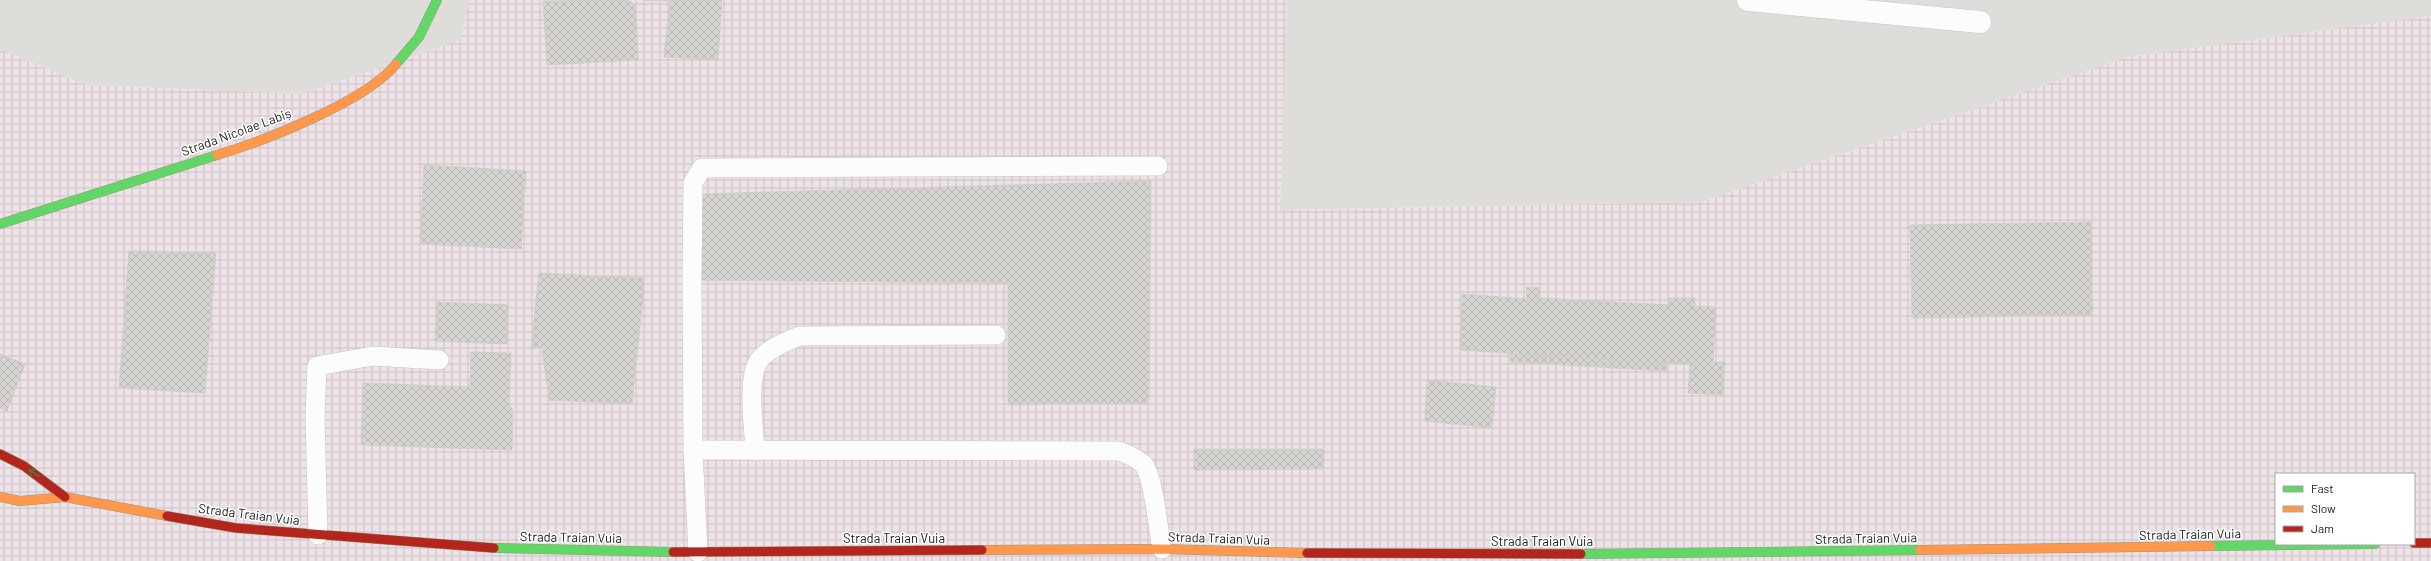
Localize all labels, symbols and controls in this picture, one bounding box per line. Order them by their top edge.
street label: Strada Nicolae Labiș [179,105,293,159]
one-way arrow [28,469,39,478]
legend [2275,473,2415,545]
text: Fast [2311,481,2334,495]
street label: Strada Traian Vuia [197,500,301,528]
text: Slow [2311,501,2336,515]
text: Jam [2311,521,2334,535]
street label: Strada Traian Vuia [2139,525,2241,543]
street label: Strada Traian Vuia [520,528,622,546]
street label: Strada Traian Vuia [1168,528,1270,548]
street label: Strada Traian Vuia [1815,529,1917,547]
street label: Strada Traian Vuia [843,530,945,546]
street label: Strada Traian Vuia [1491,533,1593,549]

